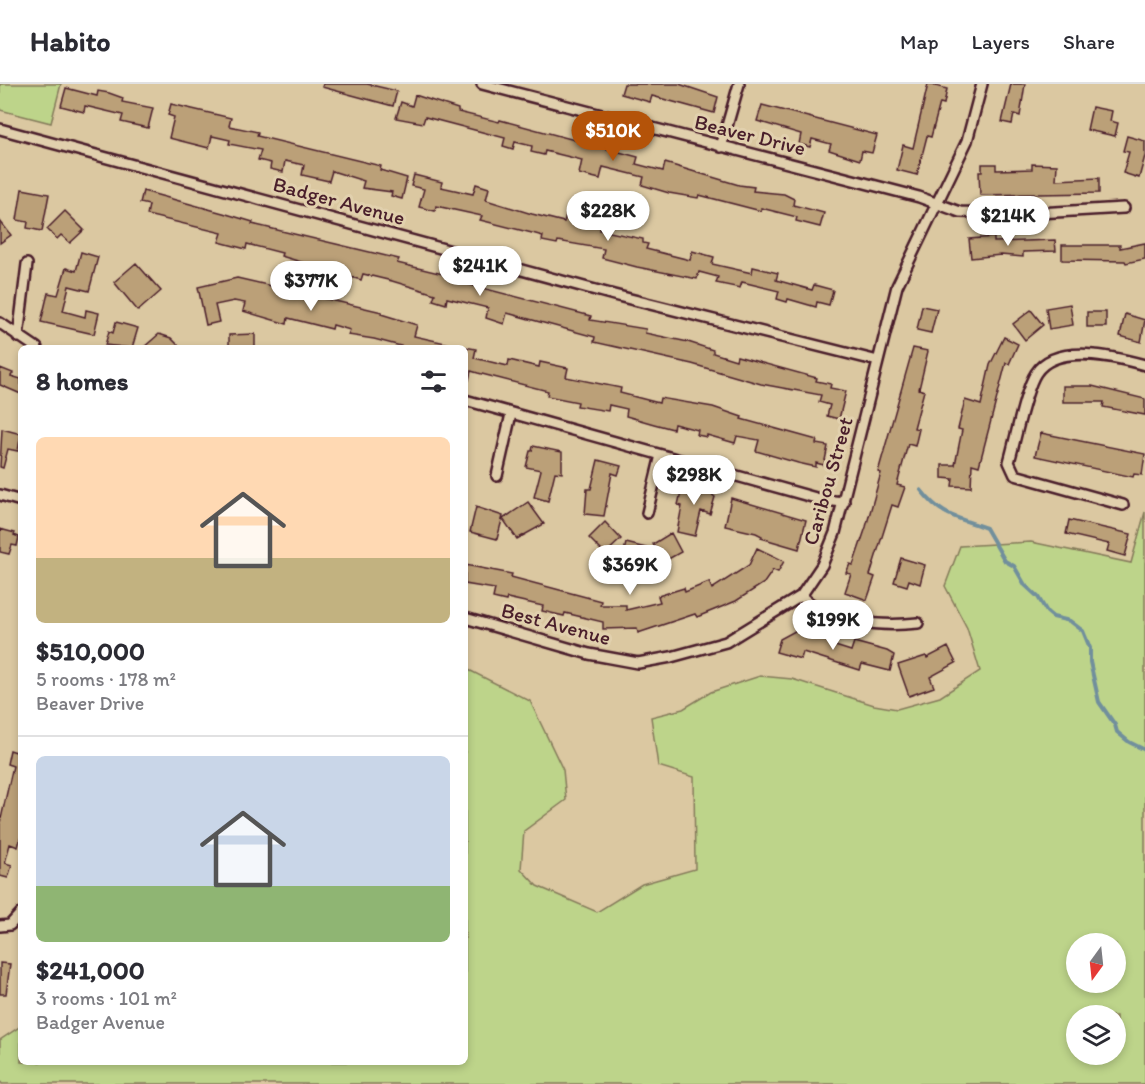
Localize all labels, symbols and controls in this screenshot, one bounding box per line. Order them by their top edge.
text: Habito [30,24,110,58]
text: Map [900,29,939,54]
text: Layers [972,29,1030,54]
text: Share [1063,29,1115,54]
street label: Beaver Drive [692,109,808,160]
pin: $510K [571,111,655,162]
text: $510K [585,118,641,142]
street label: Badger Avenue [270,171,408,230]
pin: $228K [566,191,650,242]
pin: $214K [966,196,1050,247]
text: $228K [581,198,635,222]
text: $214K [981,203,1035,227]
pin: $241K [438,246,522,297]
text: $241K [453,253,507,277]
pin: $377K [269,261,353,312]
text: $377K [284,268,338,292]
text: 8 homes [36,365,128,397]
icon: filters [417,365,450,398]
street label: Caribou Street [797,414,858,548]
pin: $298K [652,455,736,506]
text: $298K [667,462,721,486]
icon: home [189,476,297,584]
pin: $369K [588,545,672,596]
text: $369K [603,552,657,576]
street label: Best Avenue [499,597,614,650]
pin: $199K [791,600,875,651]
text: $199K [806,607,860,631]
text: $510,000 [36,635,145,667]
text: 5 rooms · 178 m² [36,667,176,691]
text: Beaver Drive [36,691,144,715]
icon: home [189,795,297,903]
north arrow [1066,933,1126,993]
map controls [1066,933,1126,1065]
text: $241,000 [36,954,145,986]
text: 3 rooms · 101 m² [36,986,177,1010]
button: layers [1066,1005,1126,1065]
text: Badger Avenue [36,1010,165,1034]

